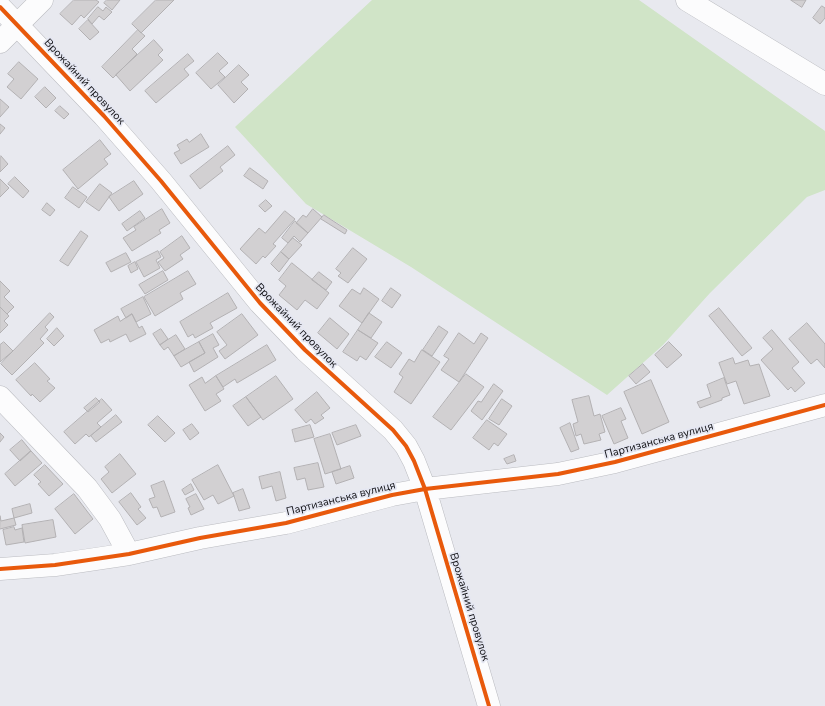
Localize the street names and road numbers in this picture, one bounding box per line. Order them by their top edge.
street label: Врожайний провулок [41,36,127,128]
street label: Врожайний провулок [252,281,340,371]
street label: Партизанська вулиця [603,420,715,462]
street label: Партизанська вулиця [285,479,397,519]
street label: Врожайний провулок [446,551,492,663]

